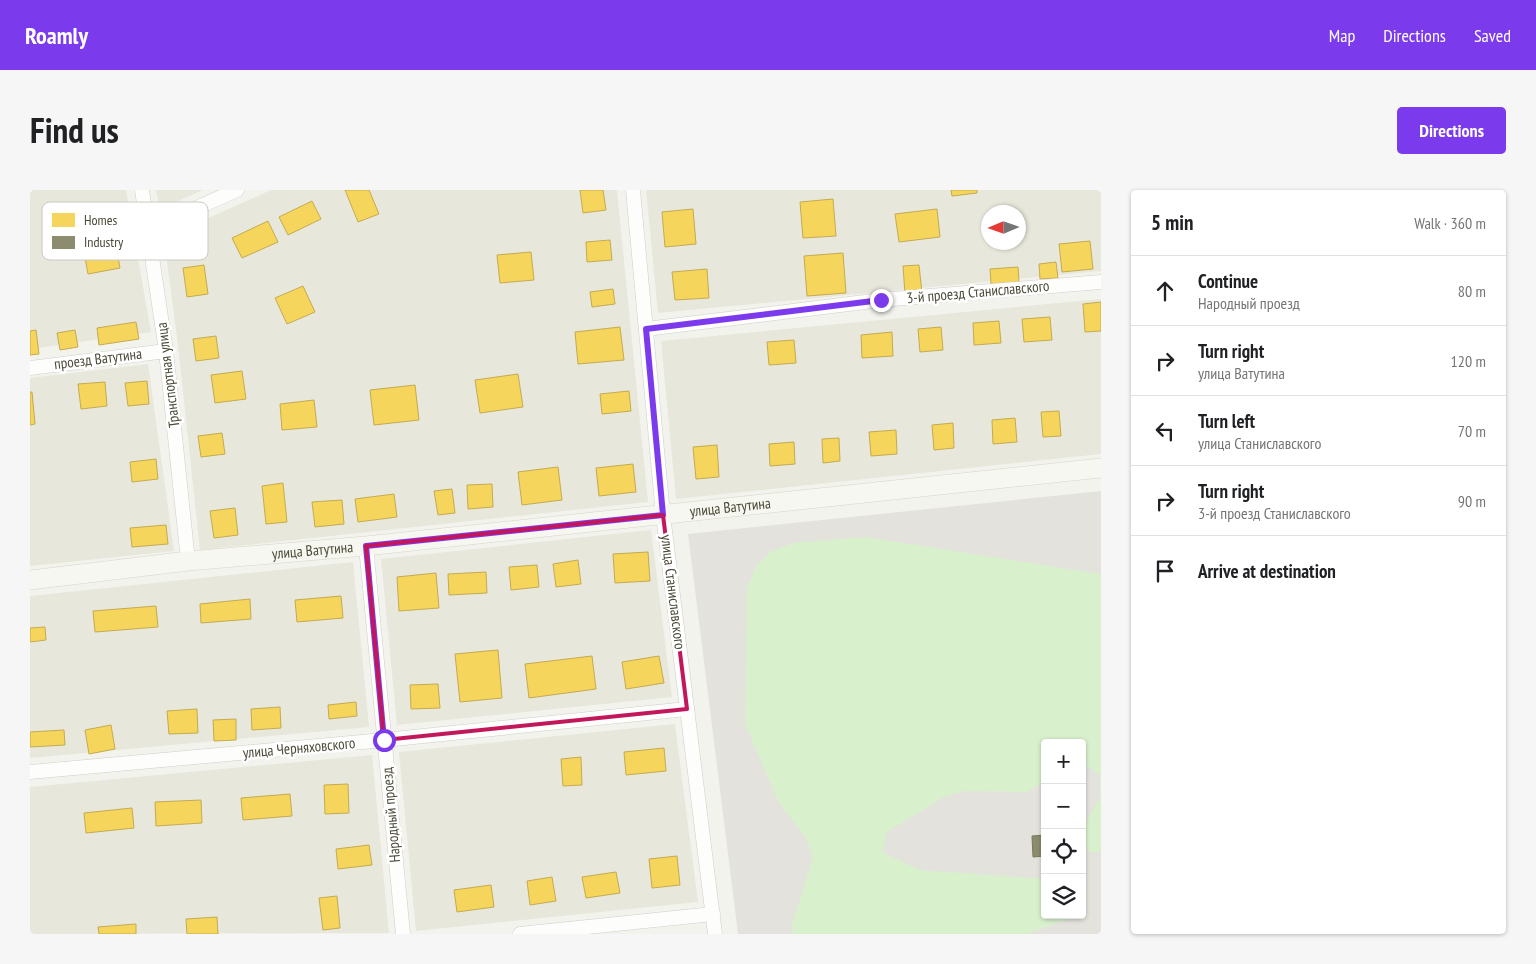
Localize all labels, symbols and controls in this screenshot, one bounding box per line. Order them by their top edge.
text: Roamly [25,20,88,51]
text: Map [1329,24,1355,47]
text: Directions [1383,24,1446,47]
text: Saved [1474,24,1511,47]
text: Find us [30,107,119,153]
button: Directions [1397,107,1506,154]
legend [42,202,208,260]
north arrow [981,205,1026,250]
text: 5 min [1151,209,1193,236]
text: Homes [84,211,117,229]
text: Walk · 360 m [1414,213,1486,233]
text: Industry [84,233,124,251]
text: Continue [1198,269,1258,293]
street label: 3-й проезд Станиславского [906,276,1050,307]
icon: ahead [1151,277,1179,305]
text: 80 m [1458,281,1486,301]
route end [870,289,893,312]
text: Народный проезд [1198,293,1300,313]
street label: Транспортная улица [152,321,183,429]
text: Turn right [1198,339,1264,363]
street label: проезд Ватутина [53,344,143,373]
icon: right [1151,347,1179,375]
text: 120 m [1451,351,1486,371]
text: улица Ватутина [1198,363,1285,383]
text: Turn left [1198,409,1255,433]
icon: left [1151,417,1179,445]
text: 70 m [1458,421,1486,441]
text: улица Станиславского [1198,433,1321,453]
text: Turn right [1198,479,1264,503]
icon: right [1151,487,1179,515]
text: 90 m [1458,491,1486,511]
street label: улица Ватутина [689,493,772,521]
text: 3-й проезд Станиславского [1198,503,1351,523]
street label: улица Станиславского [657,533,690,650]
street label: улица Ватутина [271,537,354,563]
icon: arrive [1151,557,1179,585]
text: Arrive at destination [1198,559,1336,583]
route start [373,729,396,752]
street label: улица Черняховского [242,733,356,762]
map controls [1041,739,1086,919]
button: + [1041,739,1086,784]
street label: Народный проезд [377,766,404,863]
button: − [1041,784,1086,829]
button: locate [1041,829,1086,874]
button: layers [1041,874,1086,919]

